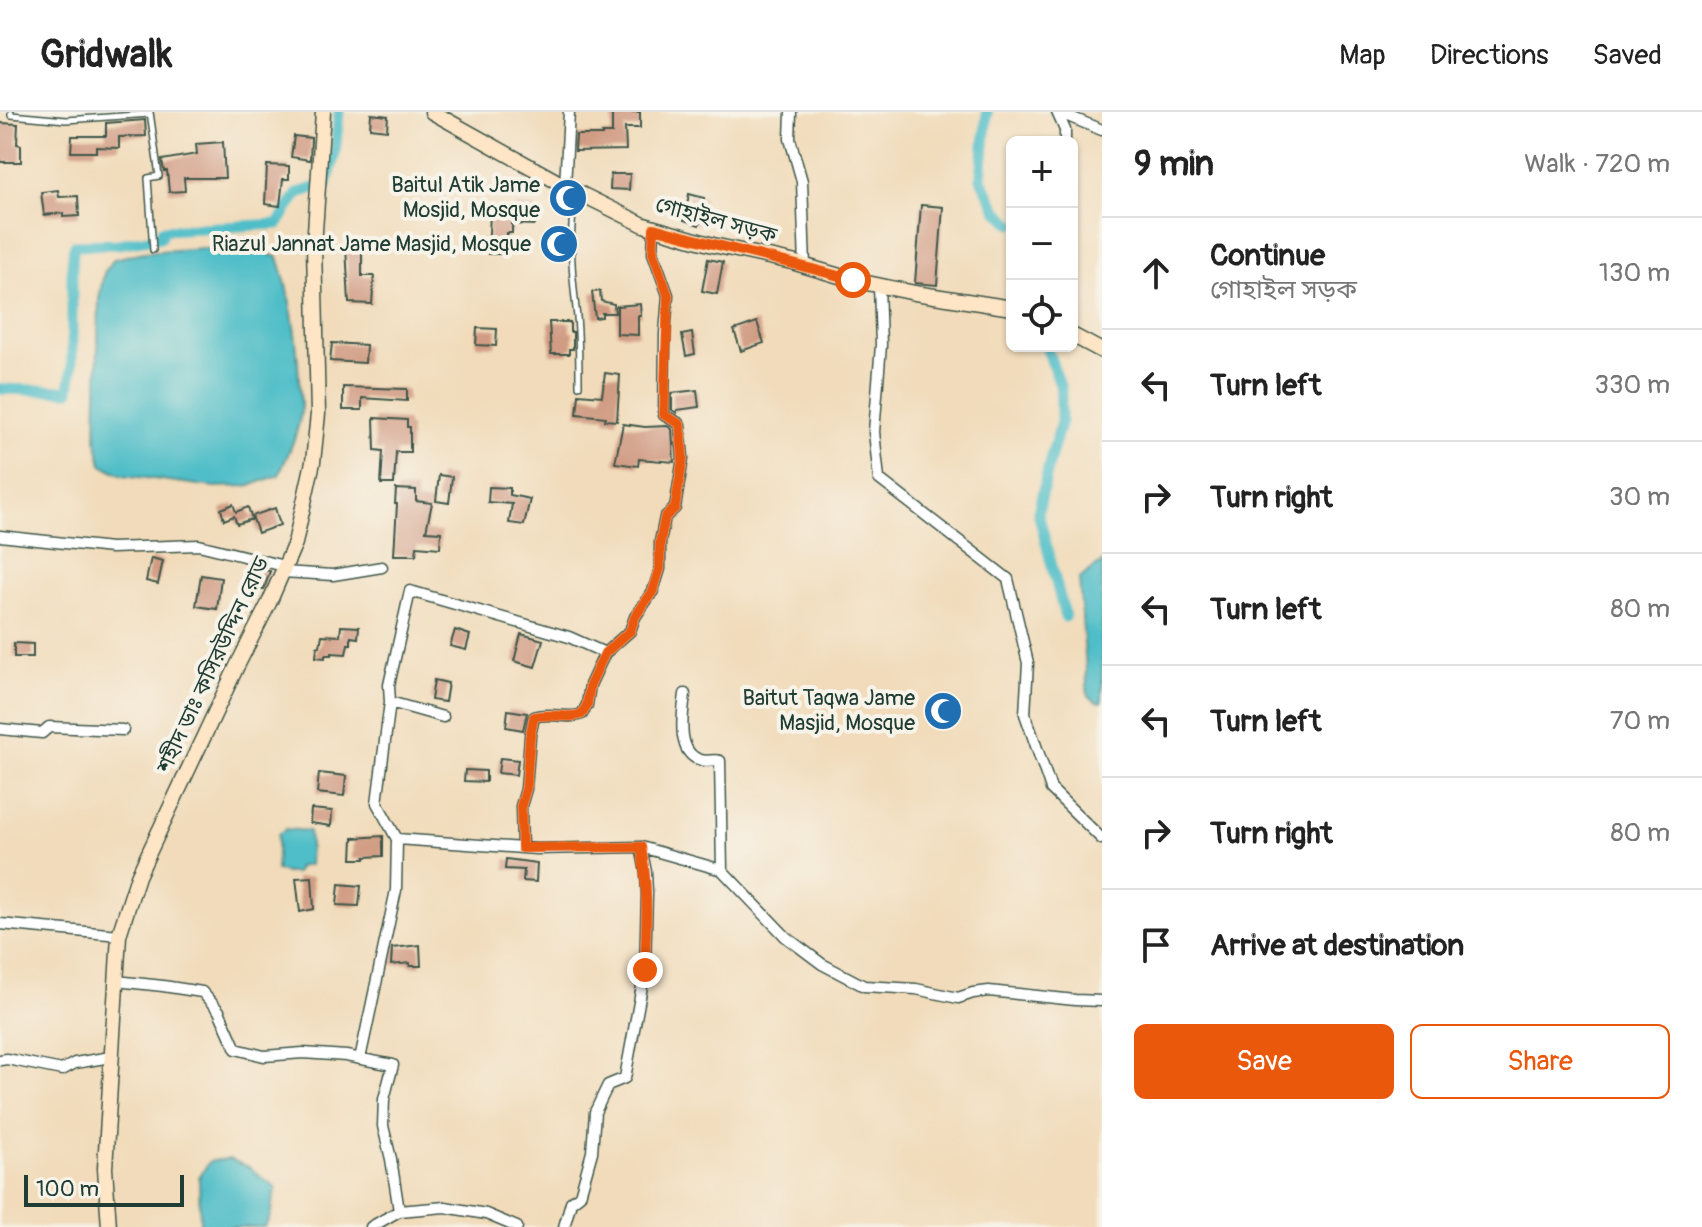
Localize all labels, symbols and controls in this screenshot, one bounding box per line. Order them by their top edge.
text: Gridwalk [40,31,172,79]
text: Map [1339,38,1386,73]
text: Directions [1430,38,1549,73]
text: Saved [1593,38,1662,73]
map controls [1006,136,1078,352]
button: + [1006,136,1078,208]
text: 9 min [1134,143,1214,186]
text: Walk · 720 m [1524,148,1670,180]
place label: Baitul Atik Jame Mosjid, Mosque [391,171,540,224]
mosque icon: Baitul Atik Jame Mosjid, Mosque [547,177,589,219]
street label: গোহাইল সড়ক [652,190,780,250]
button: − [1006,208,1078,280]
mosque icon: Riazul Jannat Jame Masjid, Mosque [538,223,580,265]
place label: Riazul Jannat Jame Masjid, Mosque [212,230,531,258]
text: Continue [1210,237,1325,274]
icon: ahead [1134,251,1178,295]
text: 130 m [1599,257,1670,289]
route start [835,262,871,298]
text: গোহাইল সড়ক [1210,274,1357,306]
button: locate [1006,280,1078,352]
icon: left [1134,363,1178,407]
text: Turn left [1210,367,1321,404]
text: 330 m [1594,369,1670,401]
icon: right [1134,475,1178,519]
text: Turn right [1210,479,1333,516]
text: 30 m [1609,481,1670,513]
street label: শহীদ ডাঃ কসিরউদ্দিন রোড [150,552,276,779]
icon: left [1134,587,1178,631]
text: Turn left [1210,591,1321,628]
text: 80 m [1610,593,1670,625]
place label: Baitut Taqwa Jame Masjid, Mosque [742,684,915,737]
mosque icon: Baitut Taqwa Jame Masjid, Mosque [922,690,964,732]
icon: left [1134,699,1178,743]
text: Turn left [1210,703,1321,740]
text: 70 m [1610,705,1670,737]
icon: right [1134,811,1178,855]
text: Turn right [1210,815,1333,852]
text: 80 m [1610,817,1670,849]
icon: arrive [1134,923,1178,967]
text: Arrive at destination [1210,927,1464,964]
route end [627,952,663,988]
button: Save [1134,1024,1394,1099]
button: Share [1410,1024,1670,1099]
scale bar [24,1171,184,1207]
text: 100 m [36,1175,99,1203]

